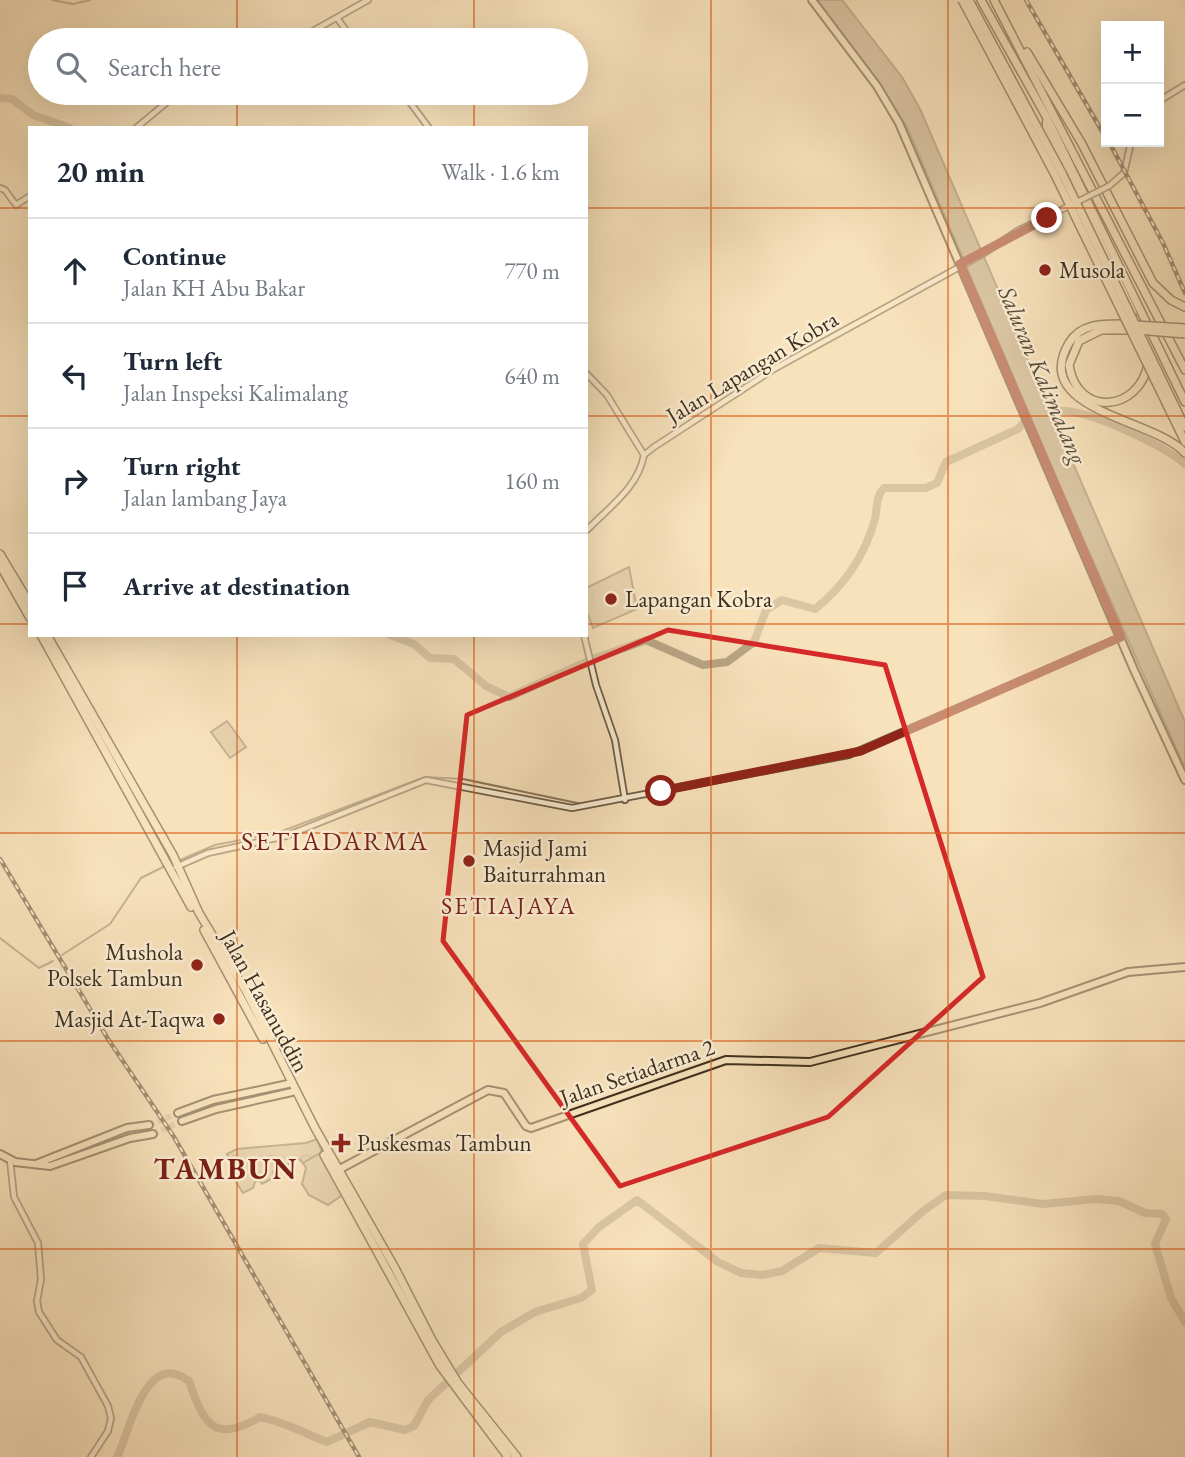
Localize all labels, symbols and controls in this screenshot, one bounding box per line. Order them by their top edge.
map controls [1101,21,1164,147]
button: + [1101,21,1164,84]
search box [28,28,588,105]
icon: search [52,48,90,86]
text: Search here [108,50,221,84]
button: − [1101,84,1164,147]
text: 20 min [56,152,145,191]
text: Walk · 1.6 km [441,157,560,187]
route end [1031,202,1062,233]
text: Continue [123,239,226,273]
icon: ahead [56,252,94,290]
place label: Musola [1059,255,1126,285]
text: 770 m [504,256,560,286]
marker: Musola [1037,262,1053,278]
text: Jalan KH Abu Bakar [123,273,305,303]
water label: Saluran Kalimalang [991,280,1095,470]
street label: Jalan Lapangan Kobra [659,303,844,431]
text: Turn left [123,344,222,378]
icon: left [56,357,94,395]
text: 640 m [504,361,560,391]
text: Jalan Inspeksi Kalimalang [123,378,348,408]
text: Turn right [123,449,241,483]
icon: right [56,462,94,500]
text: 160 m [504,466,560,496]
text: Jalan lambang Jaya [123,483,287,513]
icon: arrive [56,567,94,605]
text: Arrive at destination [123,569,350,603]
place label: Lapangan Kobra [625,584,773,614]
marker: Lapangan Kobra [603,591,619,607]
route start [645,775,676,806]
district label: SETIADARMA [241,824,429,858]
place label: Masjid Jami Baiturrahman [483,833,606,889]
marker: Masjid Jami Baiturrahman [461,853,477,869]
district label: SETIAJAYA [441,890,577,921]
street label: Jalan Hasanuddin [213,923,316,1077]
place label: Mushola Polsek Tambun [47,937,184,993]
marker: Mushola Polsek Tambun [189,957,205,973]
place label: Masjid At-Taqwa [54,1004,206,1034]
marker: Masjid At-Taqwa [211,1011,227,1027]
street label: Jalan Setiadarma 2 [554,1032,718,1113]
place label: Puskesmas Tambun [357,1128,532,1158]
marker: Puskesmas Tambun [331,1133,351,1153]
district label: TAMBUN [154,1149,298,1188]

